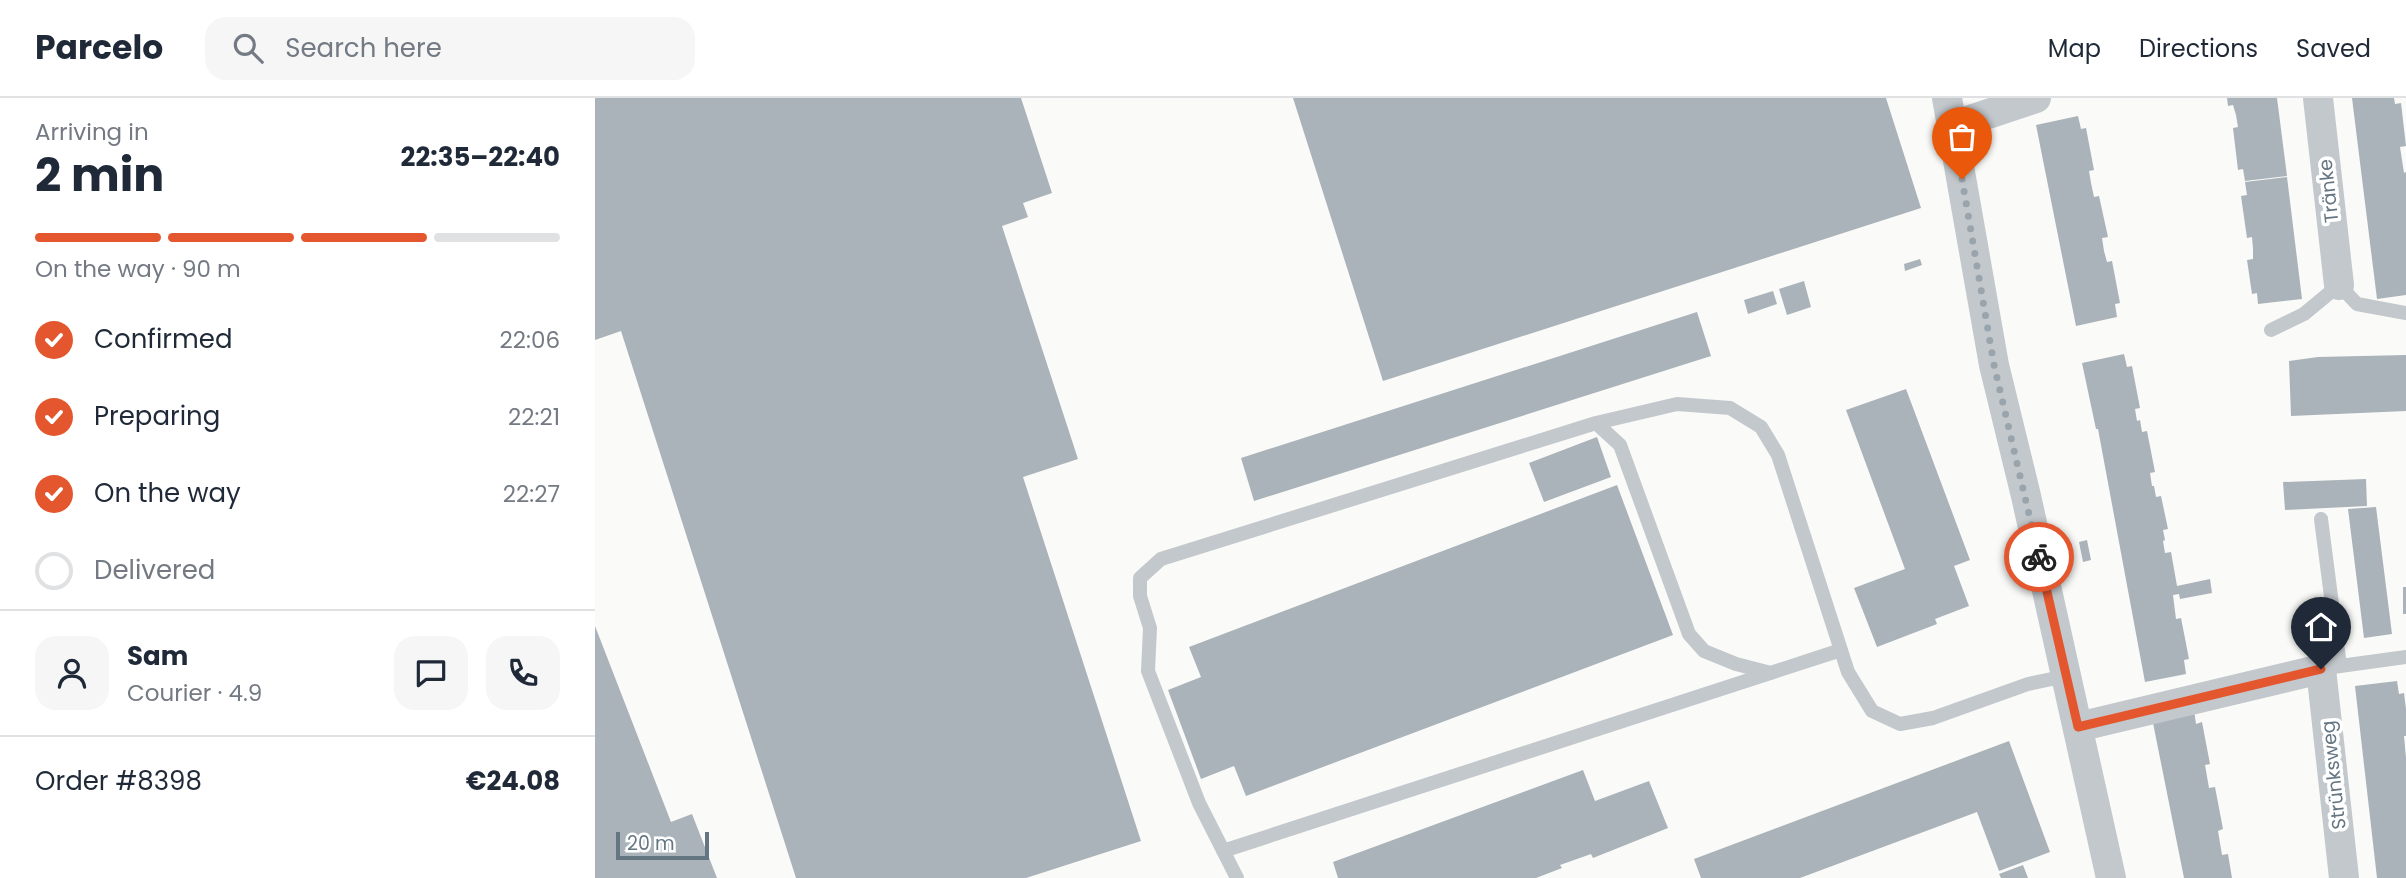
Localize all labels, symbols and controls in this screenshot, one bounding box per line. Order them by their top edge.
search box [205,17,695,80]
text: Parcelo [35,24,163,71]
icon: search [229,29,267,67]
text: Search here [285,30,442,66]
text: Map [2048,32,2101,65]
text: Directions [2139,32,2258,65]
text: Saved [2296,32,2371,65]
pin [1932,107,1992,179]
text: Arriving in [35,116,149,148]
icon: bag [1943,118,1981,156]
text: 22:35–22:40 [401,139,560,175]
text: 2 min [35,143,164,207]
street label: Tränke [2312,158,2345,224]
text: On the way · 90 m [35,253,241,285]
icon: check [35,321,73,359]
text: Confirmed [94,321,232,357]
text: 22:06 [500,324,560,356]
icon: check [35,398,73,436]
text: Preparing [94,398,220,434]
text: 22:21 [508,401,560,433]
icon: check [35,475,73,513]
text: On the way [94,475,241,511]
text: 22:27 [503,478,560,510]
courier [2004,522,2074,592]
icon: bike [2020,538,2058,576]
text: Delivered [94,552,215,588]
pin [2291,597,2351,669]
icon: home [2302,608,2340,646]
button: person [35,636,109,710]
button: chat [394,636,468,710]
button: phone [486,636,560,710]
text: Sam [127,638,188,674]
text: Courier · 4.9 [127,677,262,709]
street label: Strünksweg [2314,719,2353,831]
text: Order #8398 [35,763,202,799]
text: €24.08 [466,763,560,799]
scale bar [616,829,709,861]
text: 20 m [627,830,675,857]

